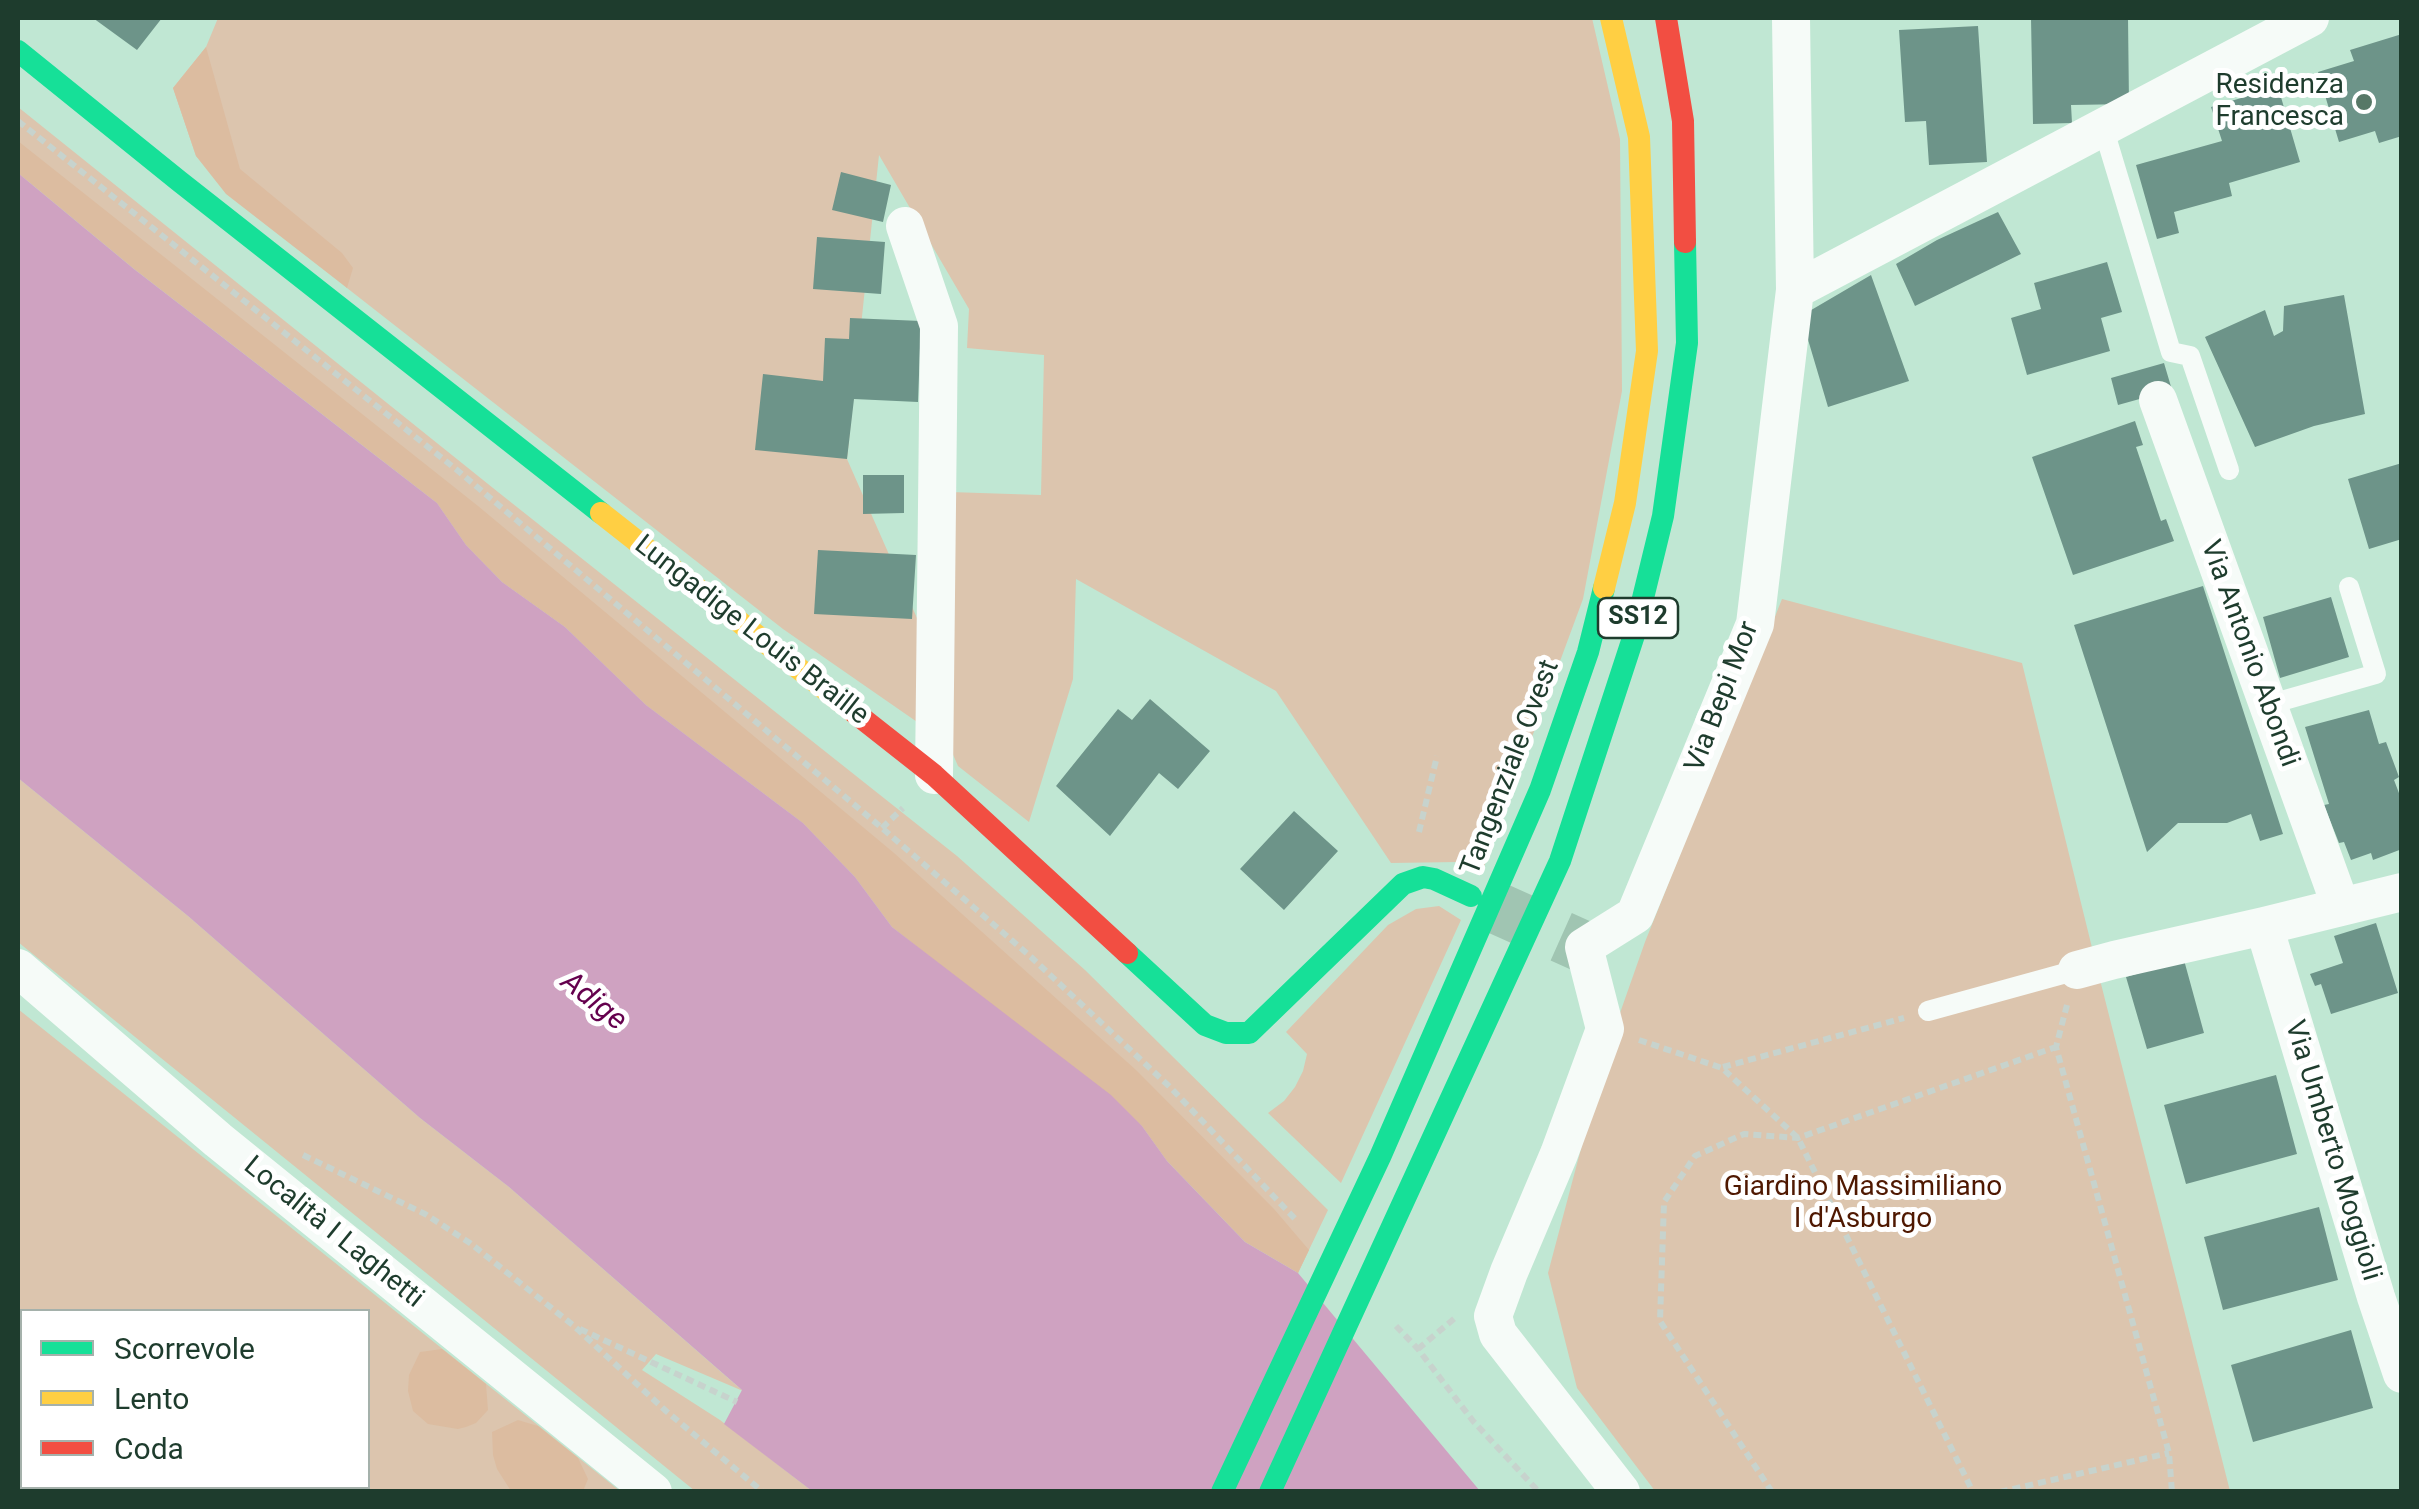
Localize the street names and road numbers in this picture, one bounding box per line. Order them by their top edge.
street label: Lungadige Louis Braille [627,529,875,733]
street label: Via Antonio Abondi [2192,536,2306,772]
road number: SS12 [1598,598,1678,638]
street label: Via Bepi Mor [1679,617,1767,777]
street label: Tangenziale Ovest [1455,656,1567,880]
street label: Via Umberto Moggioli [2276,1017,2388,1285]
street label: Località I Laghetti [236,1150,430,1316]

